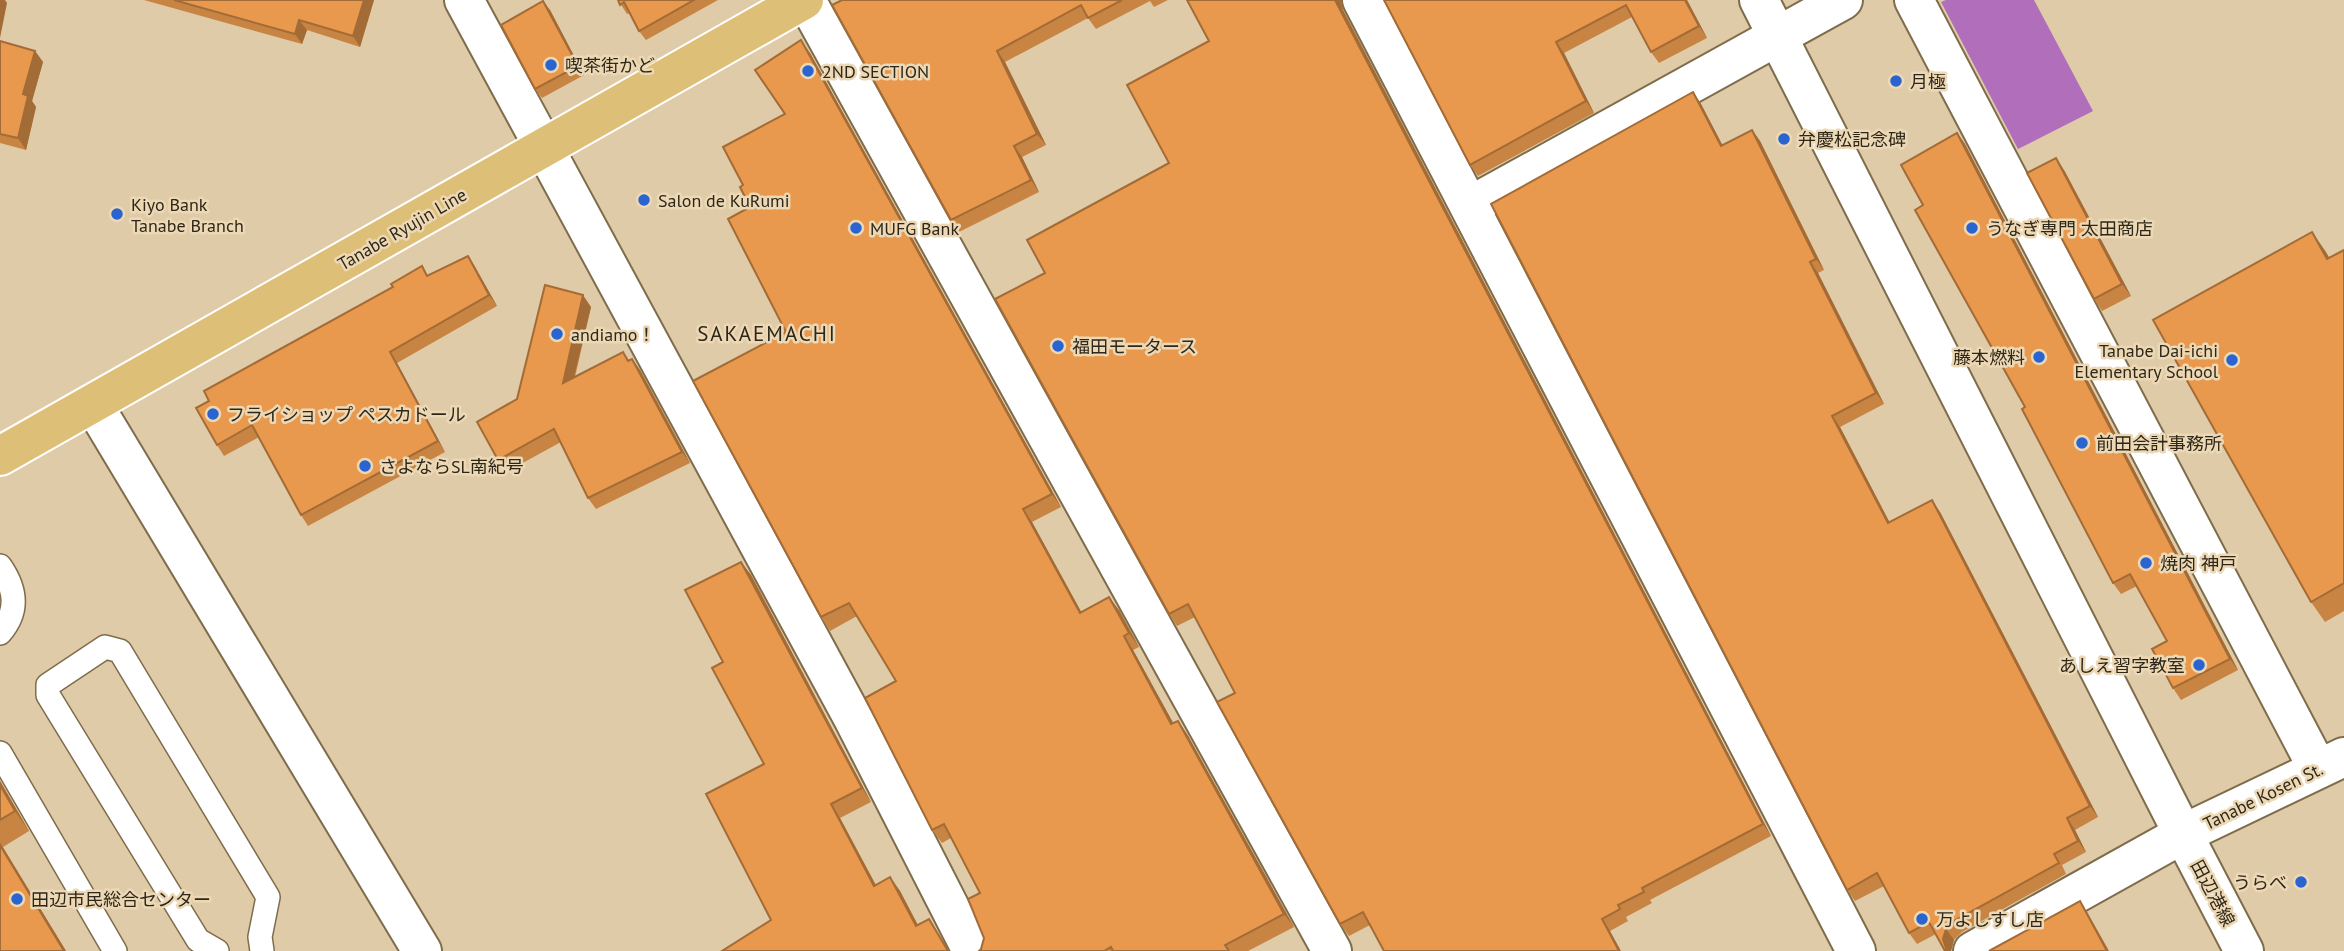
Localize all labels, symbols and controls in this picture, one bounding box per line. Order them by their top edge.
place label: 喫茶街かど [565,54,655,77]
marker: 喫茶街かど [543,57,559,73]
place label: 2ND SECTION [822,60,929,83]
marker: 2ND SECTION [800,63,816,79]
place label: 月極 [1910,70,1946,93]
marker: 月極 [1888,73,1904,89]
place label: 弁慶松記念碑 [1798,128,1906,151]
marker: 弁慶松記念碑 [1776,131,1792,147]
street label: Tanabe Ryujin Line [333,183,471,275]
place label: Salon de KuRumi [658,189,790,212]
marker: Salon de KuRumi [636,192,652,208]
place label: Kiyo Bank Tanabe Branch [131,193,244,237]
marker: Kiyo Bank Tanabe Branch [109,206,125,222]
place label: MUFG Bank [870,217,959,240]
place label: うなぎ専門 太田商店 [1986,217,2153,240]
marker: MUFG Bank [848,220,864,236]
marker: うなぎ専門 太田商店 [1964,220,1980,236]
district label: SAKAEMACHI [697,320,837,347]
place label: andiamo！ [571,323,655,346]
marker: andiamo！ [549,326,565,342]
place label: 福田モータース [1072,335,1197,358]
marker: 福田モータース [1050,338,1066,354]
place label: Tanabe Dai-ichi Elementary School [2075,339,2219,383]
place label: 藤本燃料 [1953,346,2025,369]
marker: 藤本燃料 [2031,349,2047,365]
marker: Tanabe Dai-ichi Elementary School [2224,352,2240,368]
place label: フライショップ ペスカドール [227,403,466,426]
marker: フライショップ ペスカドール [205,406,221,422]
place label: 前田会計事務所 [2096,432,2222,455]
marker: 前田会計事務所 [2074,435,2090,451]
place label: さよならSL南紀号 [379,455,524,478]
marker: さよならSL南紀号 [357,458,373,474]
place label: 焼肉 神戸 [2160,552,2237,575]
marker: 焼肉 神戸 [2138,555,2154,571]
place label: あしえ習字教室 [2059,654,2185,677]
marker: あしえ習字教室 [2191,657,2207,673]
street label: Tanabe Kosen St. [2199,757,2327,835]
street label: 田辺港線 [2186,856,2240,930]
place label: うらべ [2233,871,2287,894]
marker: うらべ [2293,874,2309,890]
place label: 田辺市民総合センター [31,888,211,911]
marker: 田辺市民総合センター [9,891,25,907]
place label: 万よしすし店 [1936,908,2044,931]
marker: 万よしすし店 [1914,911,1930,927]

